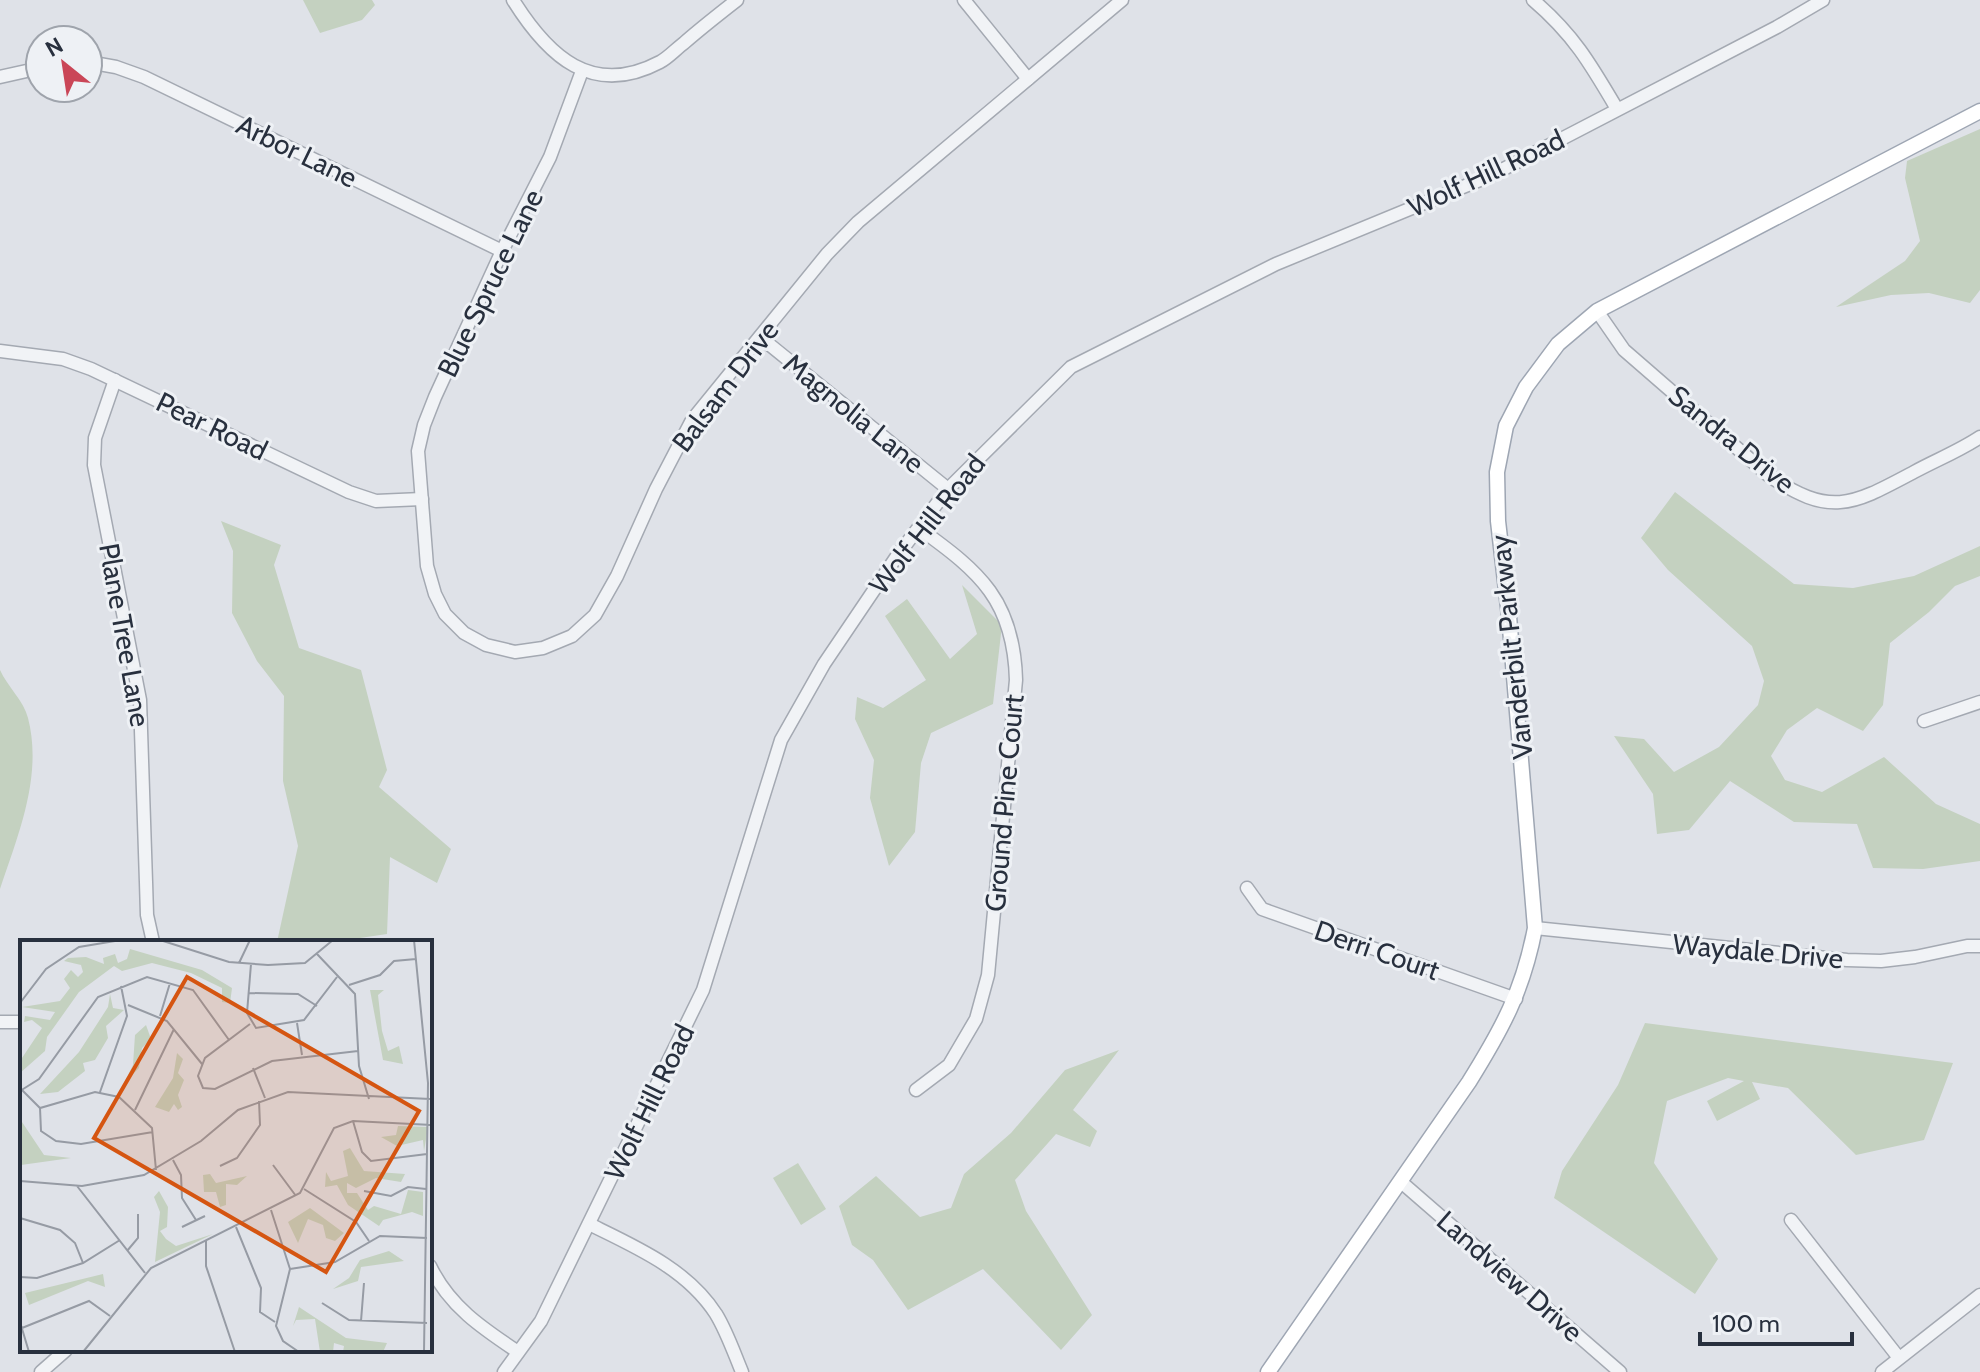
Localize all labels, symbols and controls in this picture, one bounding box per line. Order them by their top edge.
north arrow [24,24,104,104]
text: N [41,32,68,63]
street label: Arbor Lane [231,107,363,195]
street label: Wolf Hill Road [1402,122,1570,224]
street label: Blue Spruce Lane [430,184,550,382]
street label: Balsam Drive [665,314,785,458]
street label: Magnolia Lane [777,346,931,480]
street label: Sandra Drive [1662,378,1802,500]
street label: Pear Road [151,385,273,467]
street label: Wolf Hill Road [862,447,992,601]
street label: Vanderbilt Parkway [1482,533,1540,761]
street label: Plane Tree Lane [92,541,158,729]
street label: Ground Pine Court [978,693,1030,913]
street label: Derri Court [1310,913,1444,987]
street label: Waydale Drive [1671,927,1845,975]
inset map [20,940,432,1352]
street label: Wolf Hill Road [597,1019,701,1185]
street label: Landview Drive [1430,1203,1590,1349]
scale bar [1700,1296,1852,1346]
text: 100 m [1712,1309,1780,1338]

